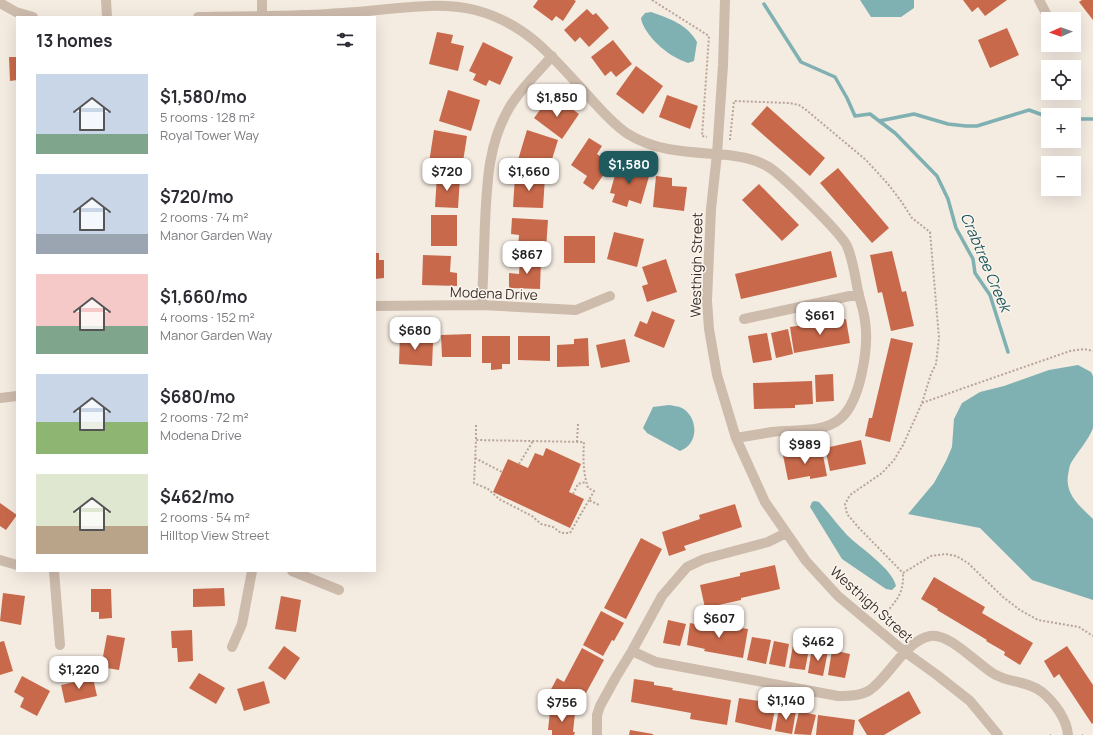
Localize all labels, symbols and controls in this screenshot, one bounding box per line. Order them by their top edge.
north arrow [1041,12,1081,52]
map controls [1041,12,1081,196]
text: 13 homes [36,29,112,52]
icon: filters [334,29,356,51]
button: locate [1041,60,1081,100]
pin: $1,850 [524,84,590,118]
text: $1,580/mo [160,85,247,108]
text: $1,850 [536,88,578,106]
icon: home [68,90,116,138]
text: 5 rooms · 128 m² [160,108,255,126]
button: + [1041,108,1081,148]
text: Royal Tower Way [160,126,259,144]
pin: $1,580 [596,151,662,185]
text: $1,580 [608,155,650,173]
button: − [1041,156,1081,196]
pin: $720 [423,158,471,192]
pin: $1,660 [496,158,562,192]
text: $720 [431,162,463,180]
text: $1,660 [508,162,550,180]
text: $720/mo [160,185,234,208]
icon: home [68,190,116,238]
text: 2 rooms · 74 m² [160,208,248,226]
water label: Crabtree Creek [956,209,1017,317]
street label: Westhigh Street [686,212,706,318]
text: Manor Garden Way [160,226,272,244]
pin: $867 [503,241,551,275]
text: $867 [511,245,543,263]
street label: Modena Drive [450,282,538,304]
text: $1,660/mo [160,285,247,308]
icon: home [68,290,116,338]
pin: $661 [796,302,844,336]
text: $661 [805,306,835,324]
text: 4 rooms · 152 m² [160,308,255,326]
pin: $680 [391,317,439,351]
text: $680 [399,321,431,339]
text: Manor Garden Way [160,326,272,344]
text: $680/mo [160,385,235,408]
icon: home [68,390,116,438]
text: 2 rooms · 72 m² [160,408,249,426]
text: Modena Drive [160,426,242,444]
pin: $989 [781,431,829,465]
text: $989 [789,435,821,453]
text: $462/mo [160,485,234,508]
icon: home [68,490,116,538]
text: 2 rooms · 54 m² [160,508,250,526]
text: Hilltop View Street [160,526,270,544]
street label: Westhigh Street [826,562,918,647]
pin: $607 [695,605,743,639]
text: $607 [703,609,735,627]
pin: $462 [794,628,842,662]
text: $462 [802,632,834,650]
pin: $1,220 [46,656,112,690]
text: $1,220 [58,660,100,678]
pin: $1,140 [753,687,819,721]
pin: $756 [538,689,586,723]
text: $1,140 [767,691,805,709]
text: $756 [547,693,577,711]

